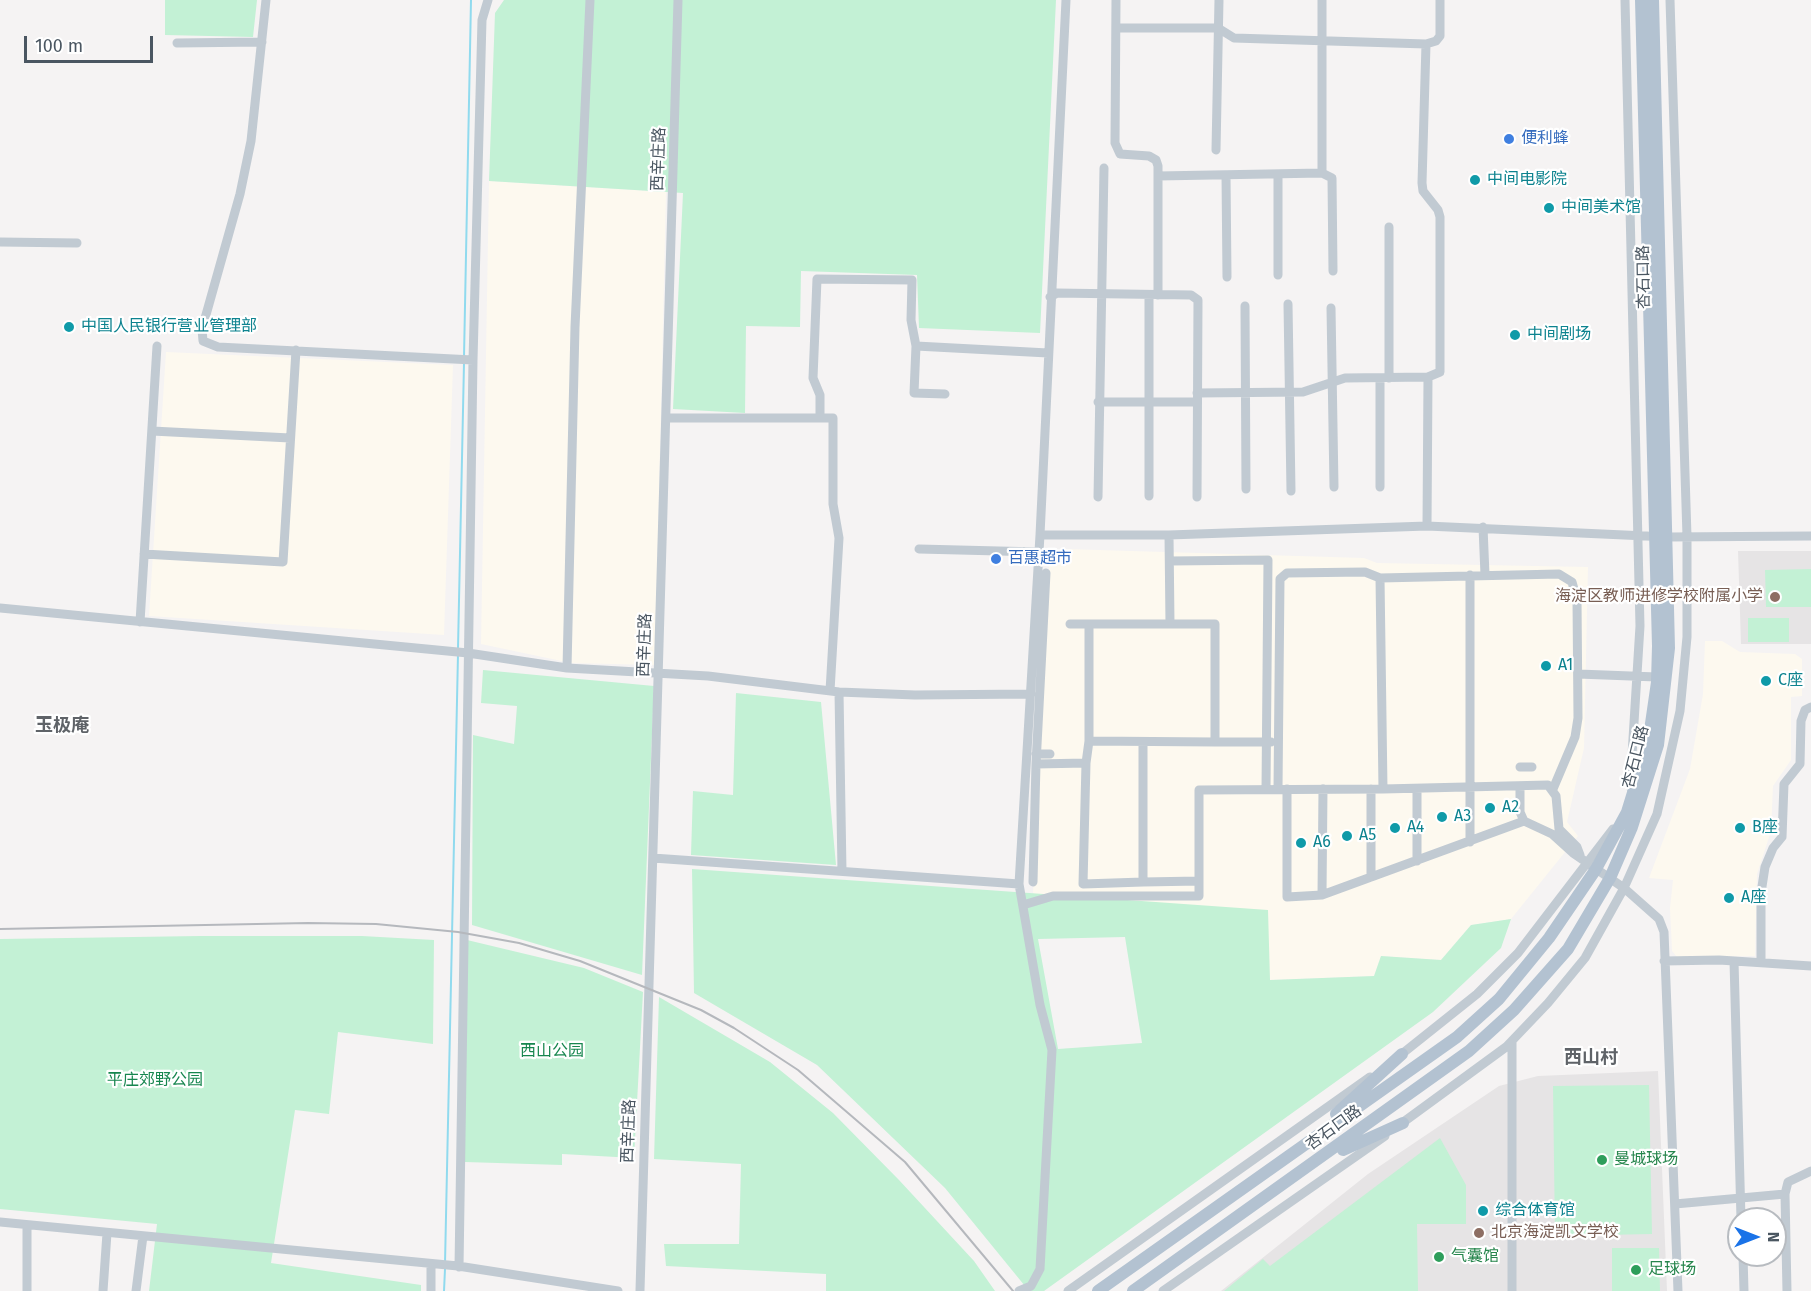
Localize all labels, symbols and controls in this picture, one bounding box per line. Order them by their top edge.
scale bar [27,24,156,62]
text: 100 m [35,35,83,57]
street label: 西辛庄路 [648,127,670,191]
place label: 便利蜂 [1521,129,1569,149]
marker: 便利蜂 [1502,132,1516,146]
place label: 中间电影院 [1487,170,1567,190]
marker: 中间电影院 [1468,173,1482,187]
place label: 中间美术馆 [1561,198,1641,218]
marker: 中间美术馆 [1542,201,1556,215]
street label: 杏石口路 [1634,245,1654,309]
place label: 中国人民银行营业管理部 [81,317,257,337]
marker: 中国人民银行营业管理部 [62,320,76,334]
place label: 中间剧场 [1527,325,1591,345]
marker: 中间剧场 [1508,328,1522,342]
place label: 百惠超市 [1008,549,1072,569]
marker: 百惠超市 [989,552,1003,566]
place label: 海淀区教师进修学校附属小学 [1555,587,1763,607]
marker: 海淀区教师进修学校附属小学 [1768,590,1782,604]
street label: 西辛庄路 [634,613,656,677]
place label: A1 [1558,656,1573,676]
marker: A1 [1539,659,1553,673]
place label: C座 [1778,671,1803,691]
marker: C座 [1759,674,1773,688]
district label: 玉极庵 [35,715,89,737]
street label: 杏石口路 [1619,724,1653,790]
place label: A2 [1502,798,1519,818]
marker: A2 [1483,801,1497,815]
place label: A3 [1454,807,1471,827]
marker: A3 [1435,810,1449,824]
place label: A4 [1407,818,1424,838]
place label: B座 [1752,818,1778,838]
marker: A4 [1388,821,1402,835]
marker: B座 [1733,821,1747,835]
place label: A5 [1359,826,1376,846]
marker: A5 [1340,829,1354,843]
place label: A6 [1313,833,1331,853]
marker: A6 [1294,836,1308,850]
place label: A座 [1741,888,1766,908]
marker: A座 [1722,891,1736,905]
park label: 西山公园 [520,1042,584,1062]
district label: 西山村 [1564,1047,1618,1069]
park label: 平庄郊野公园 [107,1071,203,1091]
street label: 西辛庄路 [618,1099,640,1163]
street label: 杏石口路 [1302,1101,1366,1155]
place label: 曼城球场 [1614,1150,1678,1170]
marker: 曼城球场 [1595,1153,1609,1167]
place label: 综合体育馆 [1495,1201,1575,1221]
marker: 综合体育馆 [1476,1204,1490,1218]
north arrow [1727,1207,1787,1267]
place label: 北京海淀凯文学校 [1491,1223,1619,1243]
marker: 北京海淀凯文学校 [1472,1226,1486,1240]
text: N [1764,1232,1783,1242]
place label: 气囊馆 [1451,1247,1499,1267]
marker: 气囊馆 [1432,1250,1446,1264]
place label: 足球场 [1648,1260,1696,1280]
marker: 足球场 [1629,1263,1643,1277]

